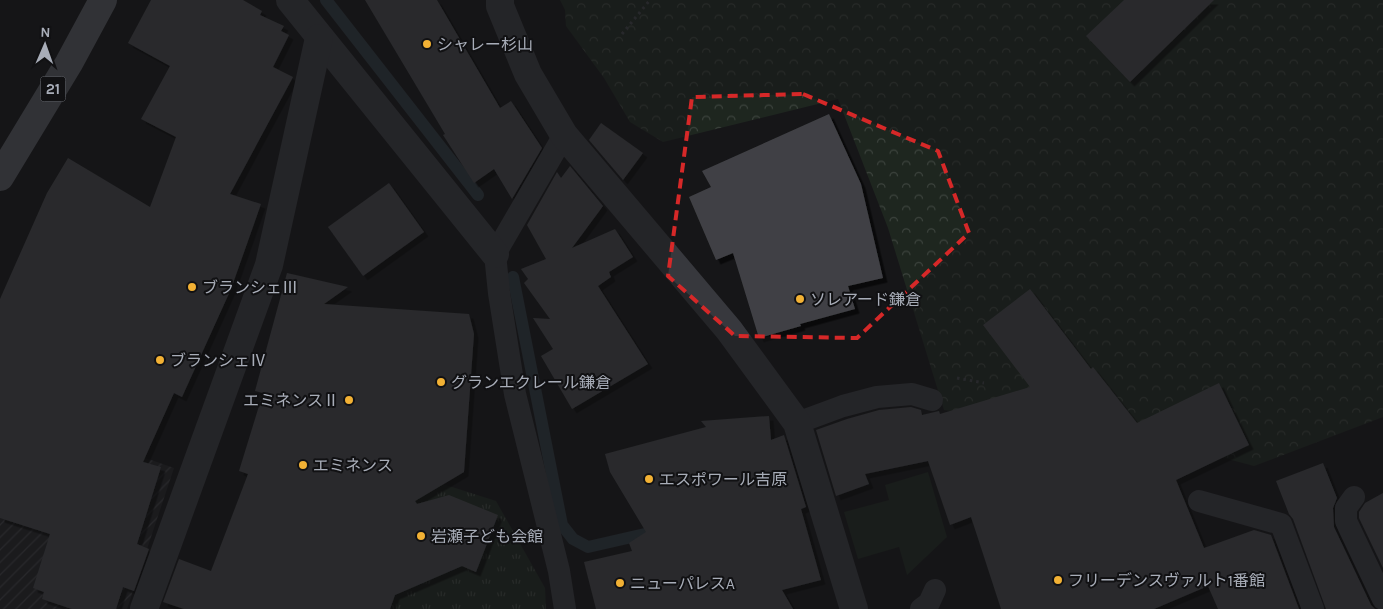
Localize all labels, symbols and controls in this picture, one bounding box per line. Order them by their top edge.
north arrow [20,20,70,70]
text: N [40,24,51,41]
place label: シャレー杉山 [437,35,533,54]
marker: シャレー杉山 [421,38,433,50]
road number: 21 [40,76,66,102]
place label: ブランシェⅢ [202,278,298,297]
marker: ブランシェⅢ [186,281,198,293]
place label: ソレアード鎌倉 [810,290,921,309]
marker: ソレアード鎌倉 [794,293,806,305]
place label: ブランシェⅣ [170,351,266,370]
marker: ブランシェⅣ [154,354,166,366]
place label: グランエクレール鎌倉 [451,373,611,392]
marker: グランエクレール鎌倉 [435,376,447,388]
place label: エミネンスⅡ [243,391,339,410]
marker: エミネンスⅡ [343,394,355,406]
place label: エミネンス [313,456,393,475]
marker: エミネンス [297,459,309,471]
place label: エスポワール吉原 [659,470,787,489]
marker: エスポワール吉原 [643,473,655,485]
place label: 岩瀬子ども会館 [431,527,543,546]
marker: 岩瀬子ども会館 [415,530,427,542]
place label: フリーデンスヴァルト1番館 [1068,571,1265,590]
place label: ニューパレスA [630,574,735,593]
marker: フリーデンスヴァルト1番館 [1052,574,1064,586]
marker: ニューパレスA [614,577,626,589]

